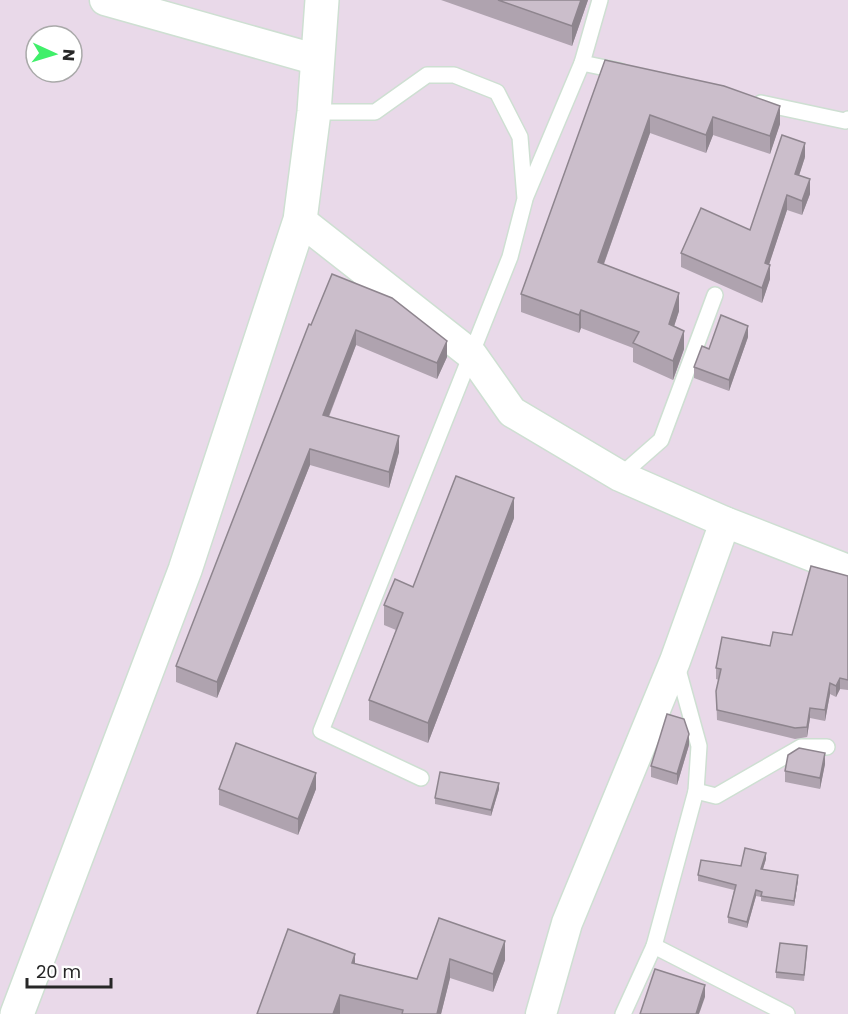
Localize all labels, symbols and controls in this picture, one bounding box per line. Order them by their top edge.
north arrow [24,24,84,84]
text: N [57,48,80,62]
scale bar [27,951,111,989]
text: 20 m [36,959,81,984]

